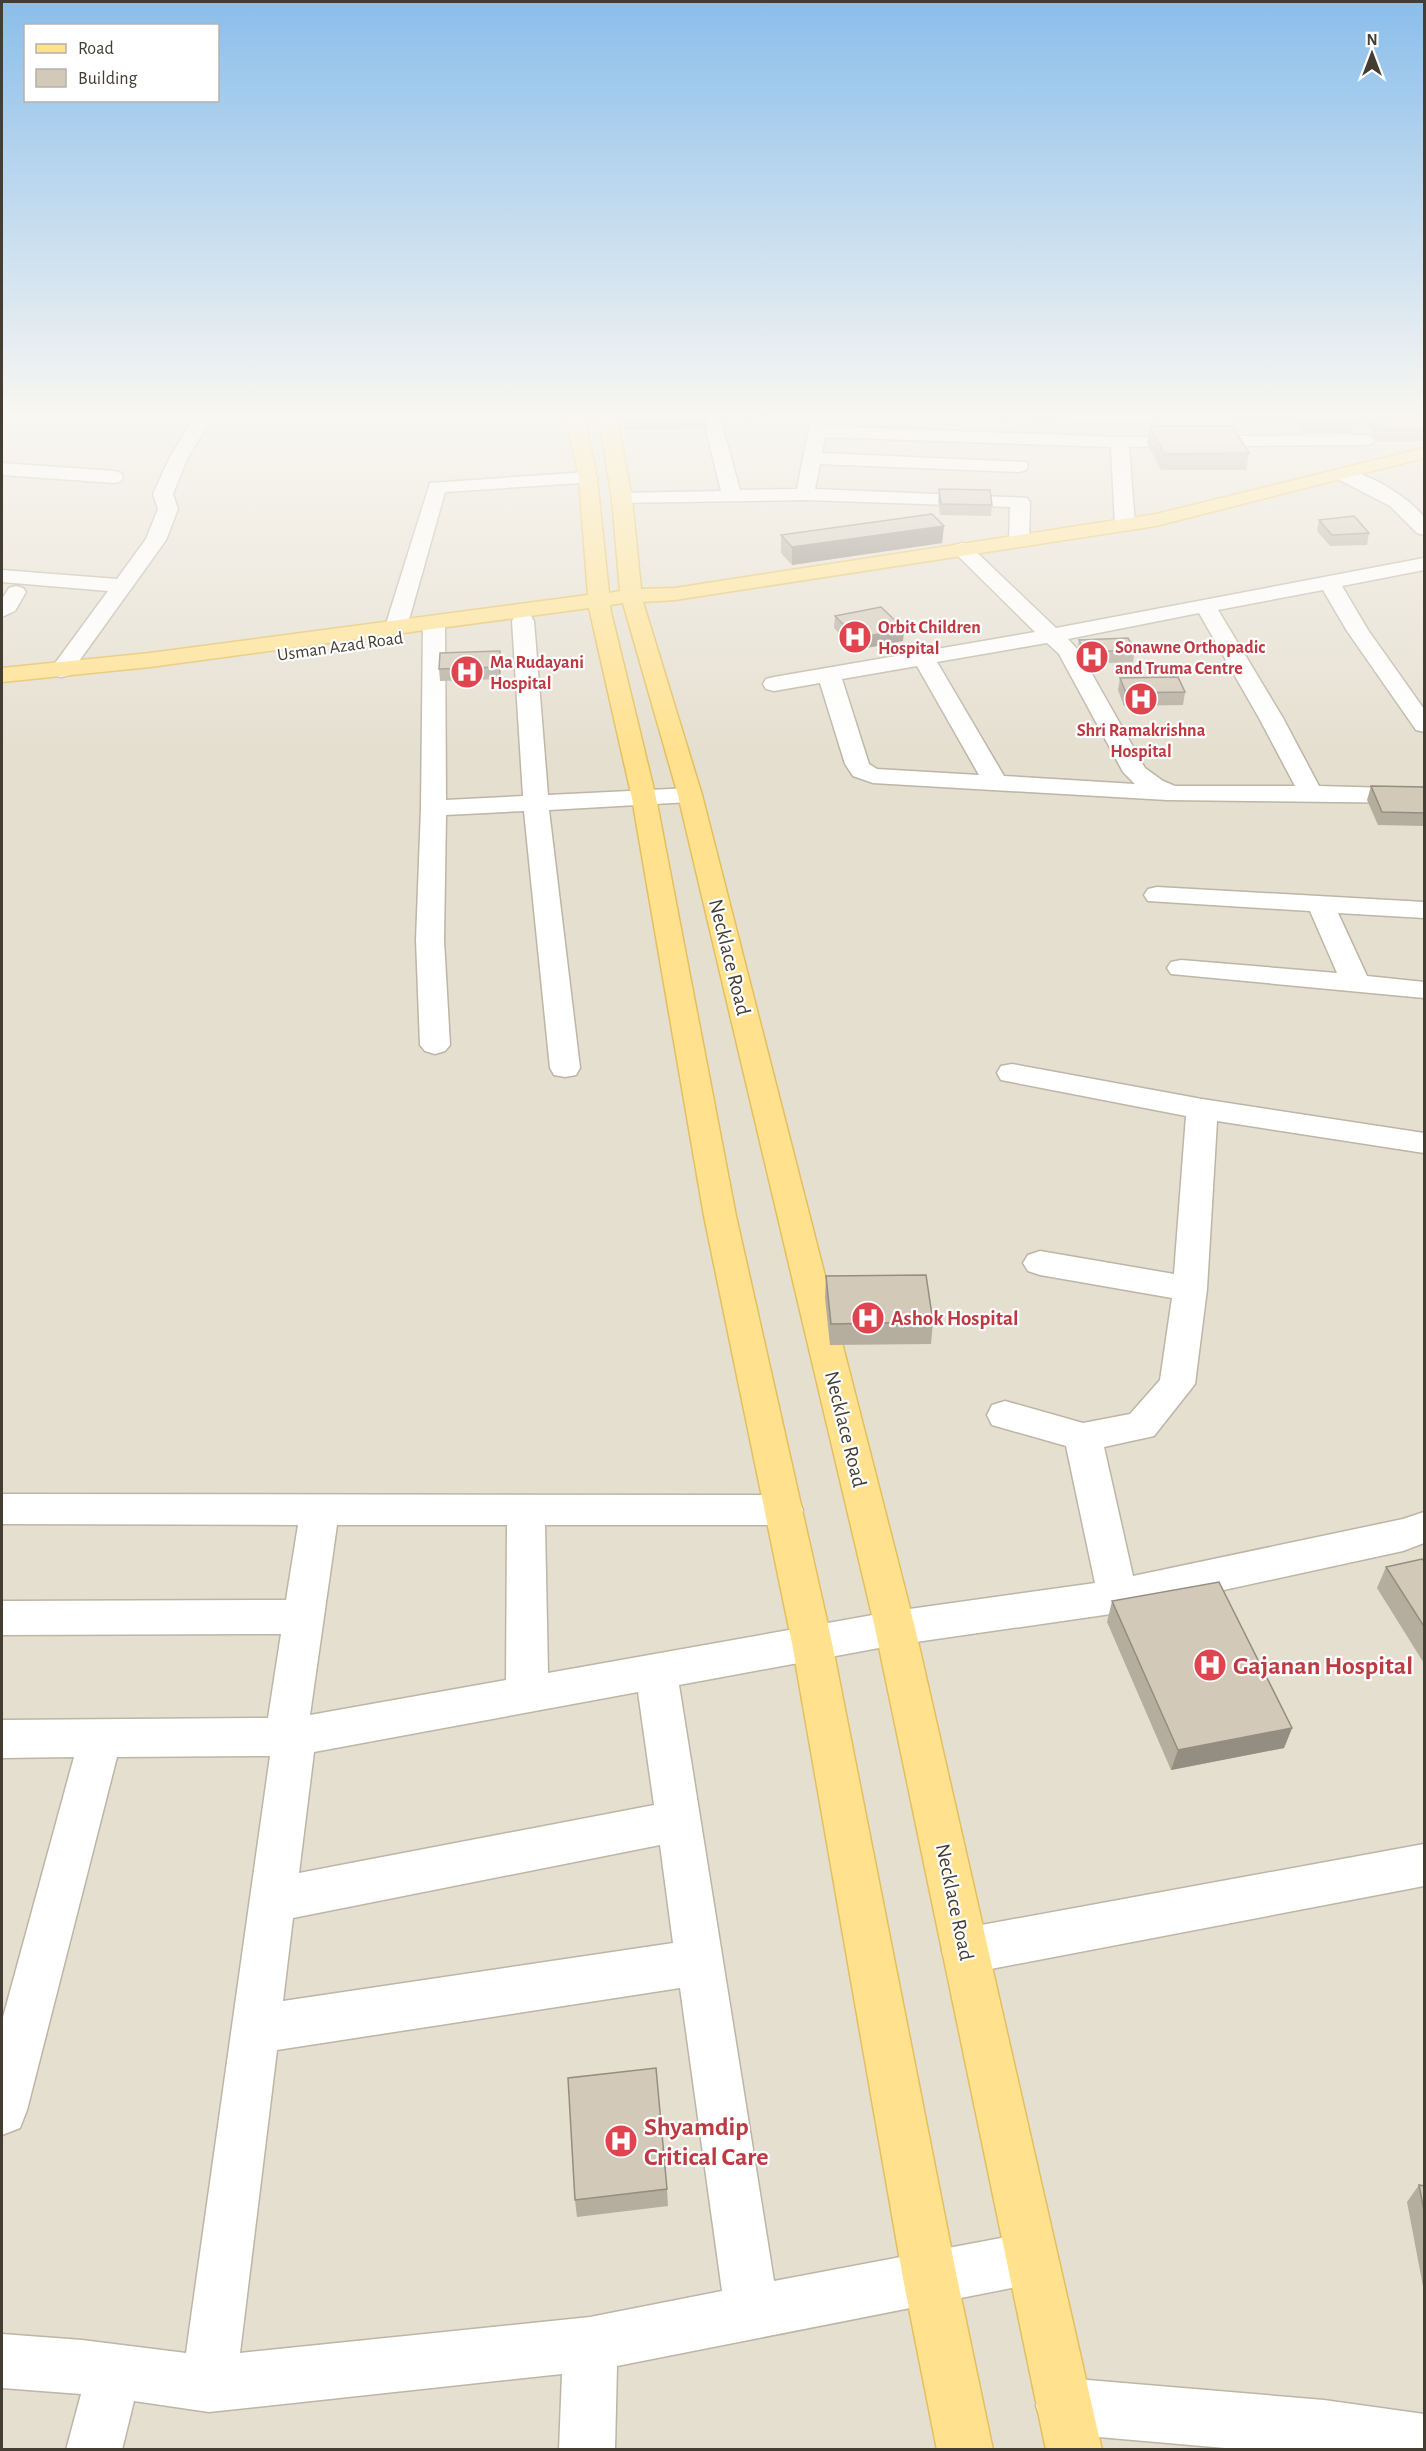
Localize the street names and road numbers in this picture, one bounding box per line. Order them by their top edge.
street label: Usman Azad Road [276,629,404,665]
street label: Necklace Road [705,897,754,1018]
street label: Necklace Road [821,1369,870,1490]
street label: Necklace Road [932,1842,977,1963]

